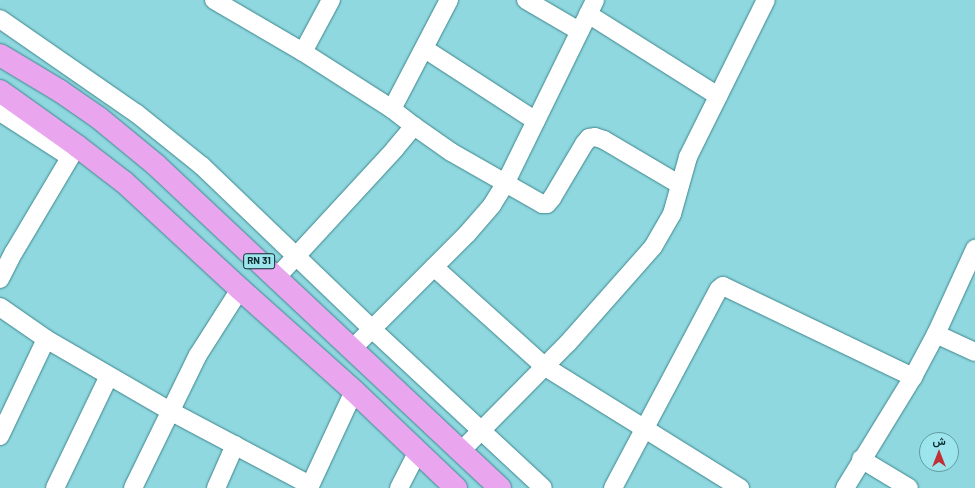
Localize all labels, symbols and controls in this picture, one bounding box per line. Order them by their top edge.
road number: RN 31 [243,253,275,269]
north arrow [919,432,959,472]
text: ش [932,434,946,447]

